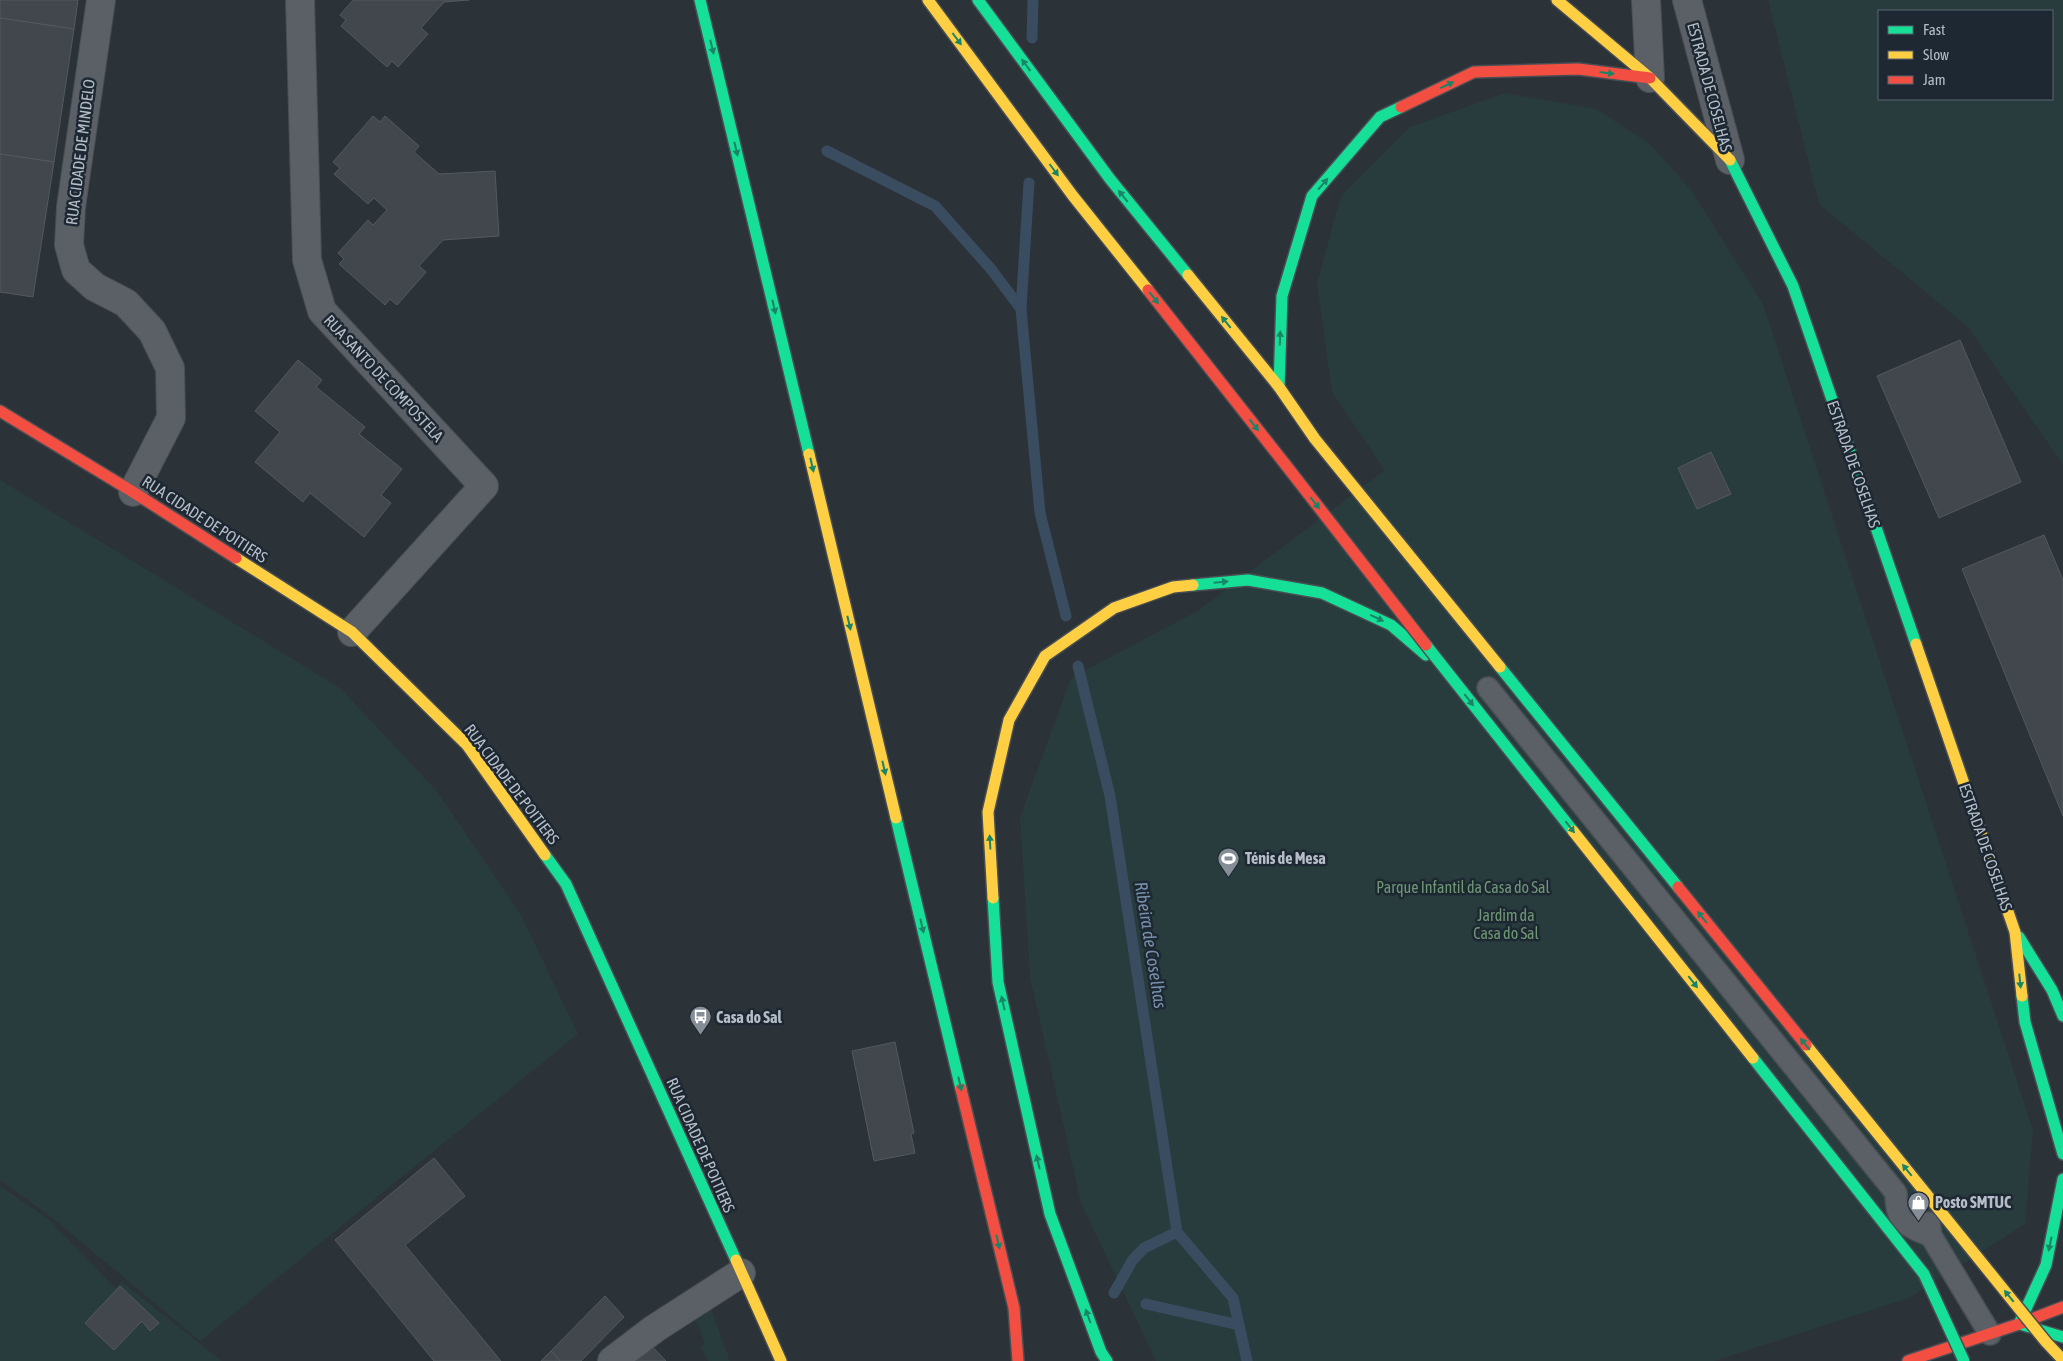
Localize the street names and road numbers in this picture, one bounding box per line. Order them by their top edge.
street label: ESTRADA DE COSELHAS [1684,20,1736,154]
street label: RUA CIDADE DE MINDELO [62,78,98,226]
street label: RUA SANTO DE COMPOSTELA [321,311,447,445]
street label: ESTRADA DE COSELHAS [1824,398,1884,530]
street label: RUA CIDADE DE POITIERS [139,472,271,566]
street label: RUA CIDADE DE POITIERS [461,721,563,848]
street label: ESTRADA DE COSELHAS [1956,781,2016,913]
street label: RUA CIDADE DE POITIERS [663,1075,739,1215]

